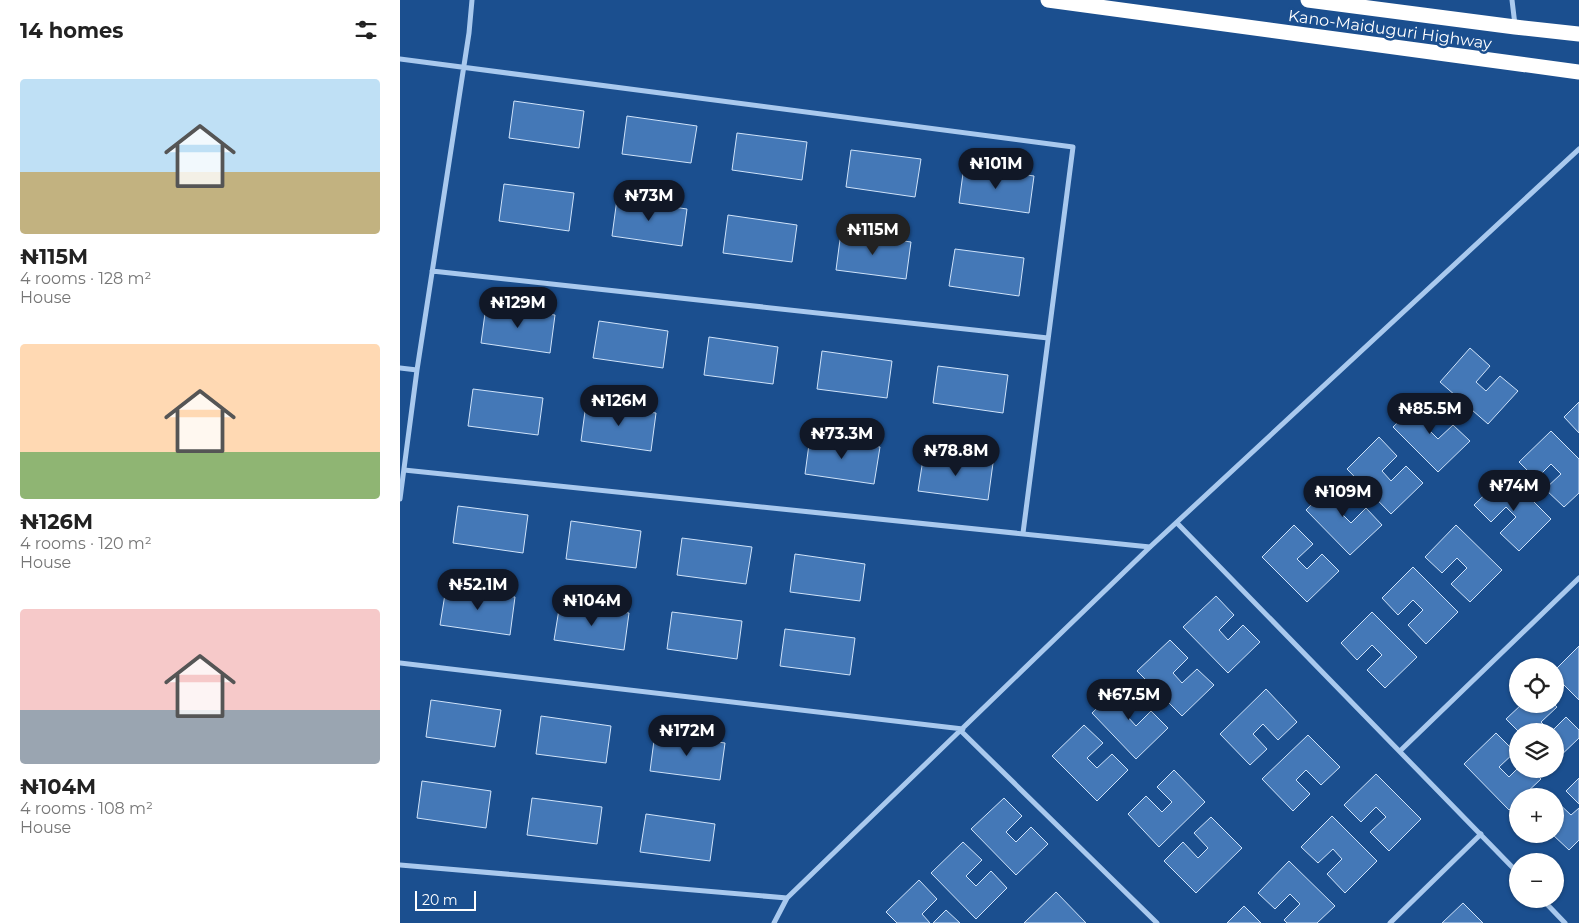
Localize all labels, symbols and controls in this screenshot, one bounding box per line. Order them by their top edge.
street label: Kano-Maiduguri Highway [1287,6,1493,53]
icon: filters [352,16,380,44]
text: 14 homes [20,18,124,43]
icon: home [155,111,245,201]
pin: ₦101M [961,148,1031,190]
text: ₦101M [969,154,1023,173]
pin: ₦73M [619,180,679,222]
text: ₦73M [625,186,673,205]
pin: ₦115M [838,214,908,256]
text: ₦115M [847,220,899,239]
text: ₦115M [20,244,88,269]
text: 4 rooms · 128 m² [20,269,151,288]
pin: ₦129M [483,286,553,329]
text: House [20,288,71,307]
text: ₦129M [490,293,546,312]
icon: home [155,376,245,466]
pin: ₦126M [584,384,654,427]
text: ₦126M [591,391,647,410]
pin: ₦85.5M [1389,392,1471,435]
text: ₦85.5M [1398,399,1462,418]
pin: ₦73.3M [801,418,883,460]
text: ₦73.3M [811,424,873,443]
pin: ₦78.8M [915,434,997,477]
text: ₦78.8M [924,441,988,460]
pin: ₦74M [1484,470,1544,512]
pin: ₦109M [1308,476,1378,518]
text: ₦74M [1489,476,1539,495]
text: ₦109M [1314,482,1372,501]
text: ₦126M [20,509,93,534]
text: 4 rooms · 120 m² [20,534,152,553]
text: House [20,553,71,572]
pin: ₦52.1M [437,568,519,611]
text: ₦52.1M [449,575,507,594]
pin: ₦104M [557,584,627,627]
text: ₦104M [563,591,621,610]
icon: home [155,641,245,731]
map controls [1509,658,1564,908]
button: locate [1509,658,1564,713]
pin: ₦67.5M [1088,678,1170,721]
text: ₦67.5M [1098,685,1160,704]
pin: ₦172M [652,714,722,757]
text: ₦172M [659,721,715,740]
button: layers [1509,723,1564,778]
text: ₦104M [20,774,96,799]
button: + [1509,788,1564,843]
text: 4 rooms · 108 m² [20,799,153,818]
text: House [20,818,71,837]
button: − [1509,853,1564,908]
scale bar [415,888,476,911]
text: 20 m [422,891,458,909]

